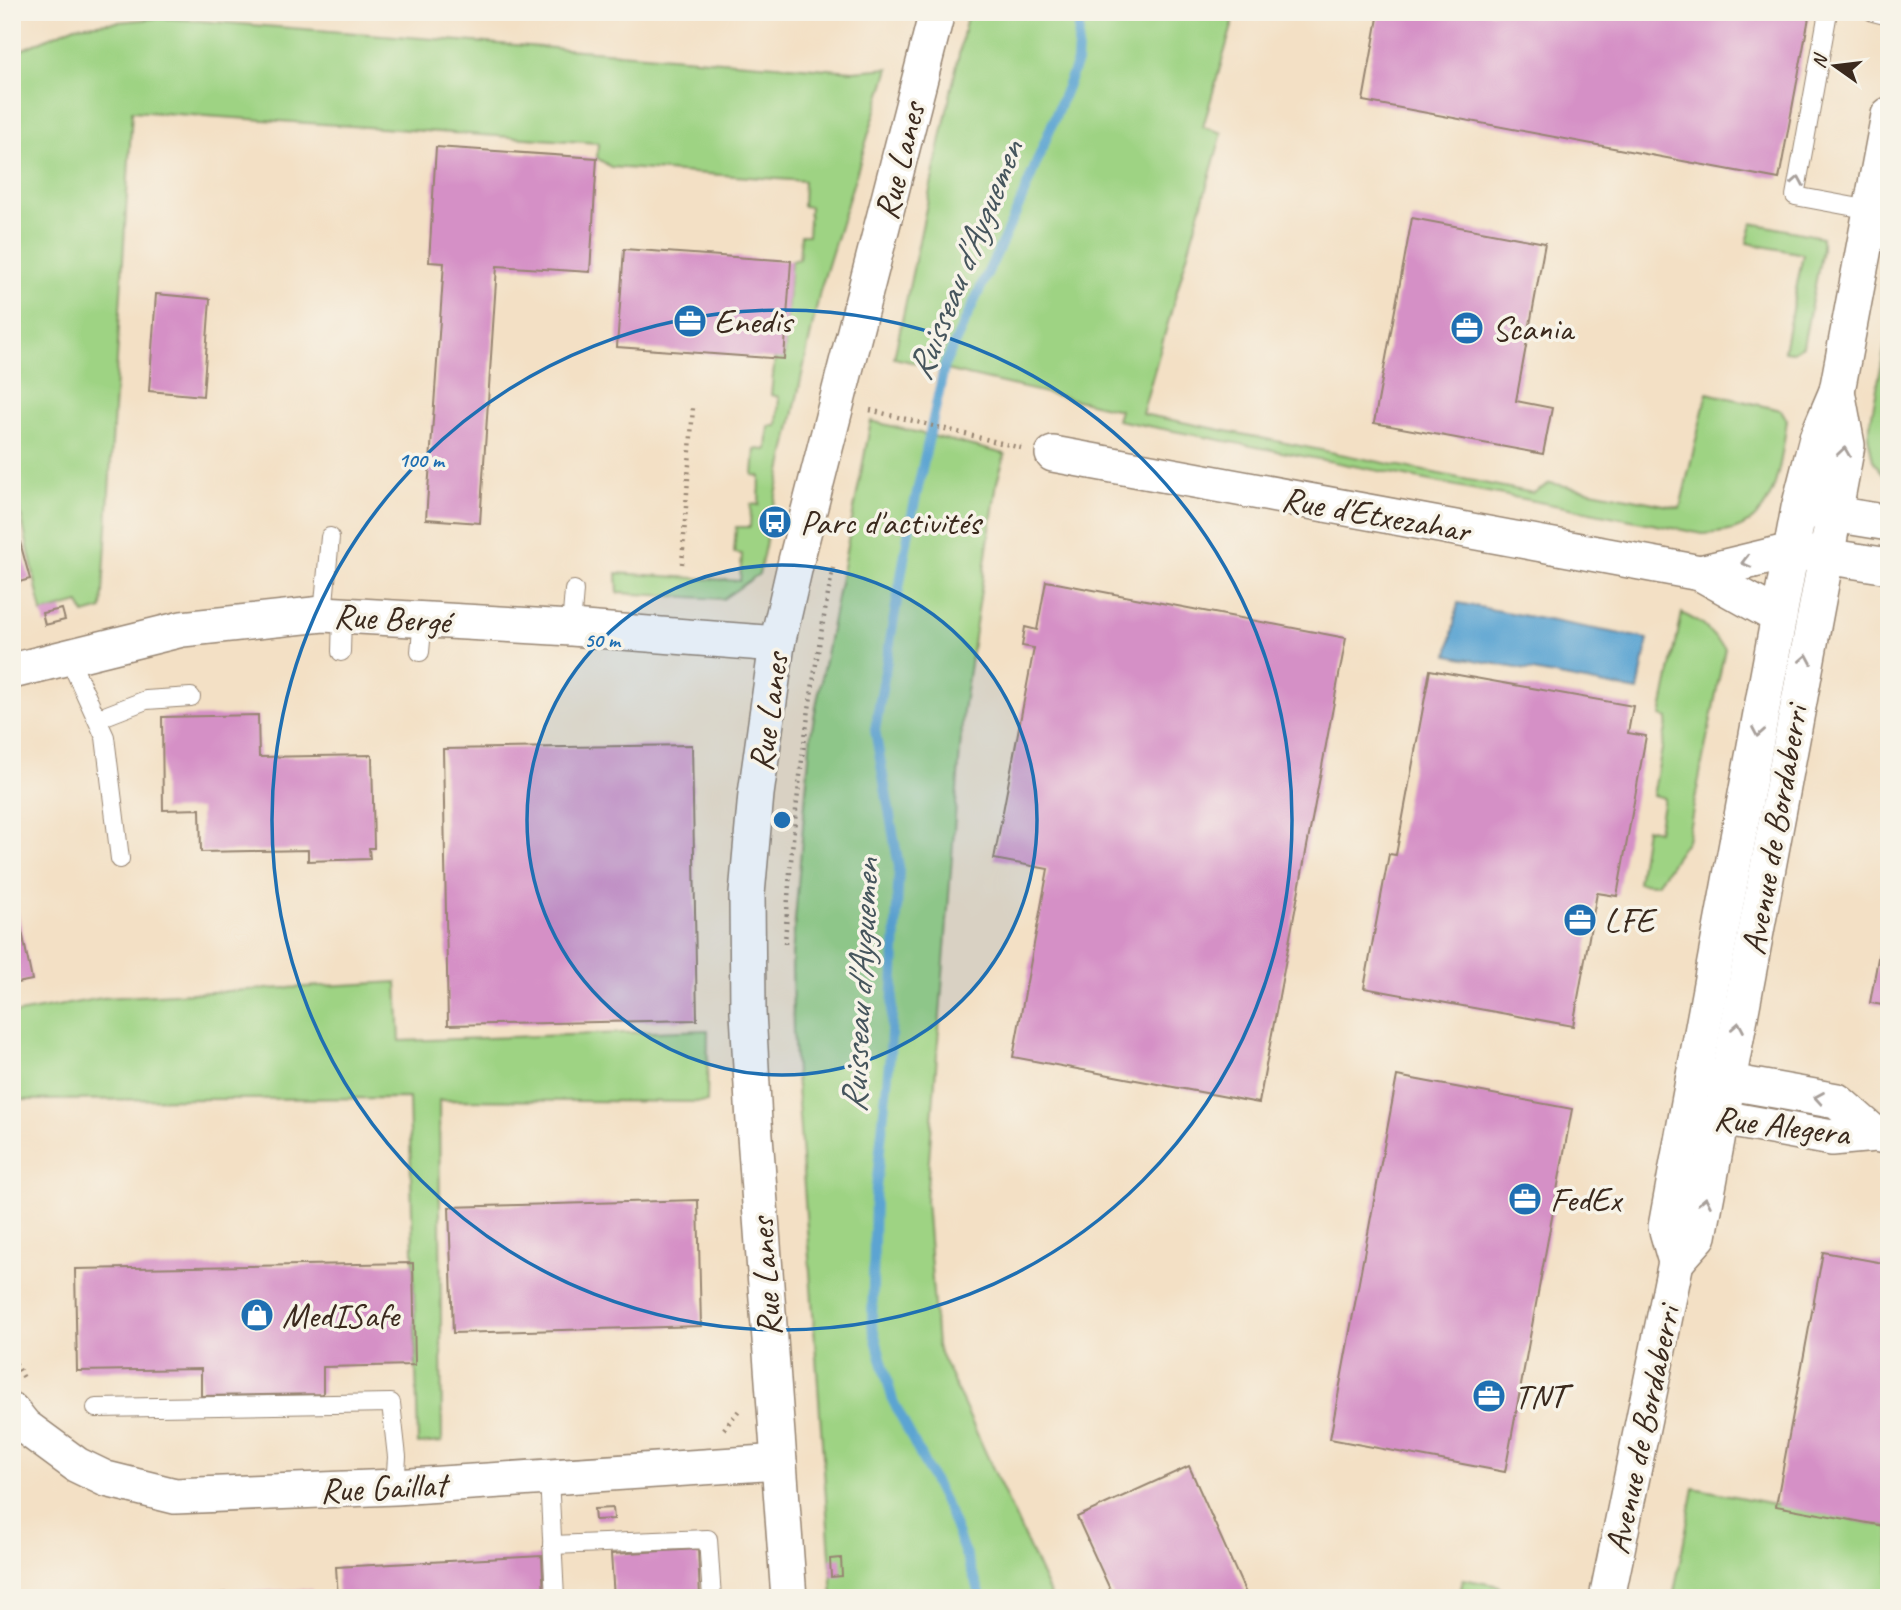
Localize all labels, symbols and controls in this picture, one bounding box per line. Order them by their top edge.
north arrow [1800,32,1870,102]
text: N [1806,50,1833,71]
street label: Rue Lanes [863,95,936,224]
water label: Ruisseau d'Ayguemen [895,132,1035,386]
one-way arrow [1790,175,1805,187]
place label: Enedis [714,299,795,344]
office icon: Enedis [671,302,709,340]
place label: Scania [1492,306,1575,351]
office icon: Scania [1448,309,1486,347]
one-way arrow [1837,446,1852,458]
text: 100 m [398,447,446,473]
street label: Rue d'Etxezahar [1278,476,1476,554]
place label: Parc d'activités [800,500,983,545]
bus stop icon: Parc d'activités [756,503,794,541]
one-way arrow [1740,554,1752,568]
street label: Rue Bergé [333,593,457,644]
text: 50 m [584,627,622,653]
street label: Rue Lanes [738,647,799,774]
one-way arrow [1797,653,1812,665]
street label: Avenue de Bordaberri [1730,698,1819,958]
one-way arrow [1751,726,1766,738]
centre of rings [770,808,794,832]
water label: Ruisseau d'Ayguemen [829,856,890,1114]
place label: LFE [1604,898,1658,943]
office icon: LFE [1561,901,1599,939]
one-way arrow [1730,1021,1745,1033]
one-way arrow [1813,1091,1825,1106]
street label: Rue Alegera [1712,1095,1854,1156]
place label: FedEx [1550,1177,1624,1222]
office icon: FedEx [1506,1180,1544,1218]
one-way arrow [1697,1196,1712,1208]
street label: Rue Lanes [739,1213,792,1338]
place label: MedISafe [282,1293,402,1338]
shop icon: MedISafe [238,1296,276,1334]
street label: Avenue de Bordaberri [1594,1298,1692,1558]
place label: TNT [1514,1374,1574,1419]
office icon: TNT [1470,1377,1508,1415]
street label: Rue Gaillat [319,1461,452,1513]

